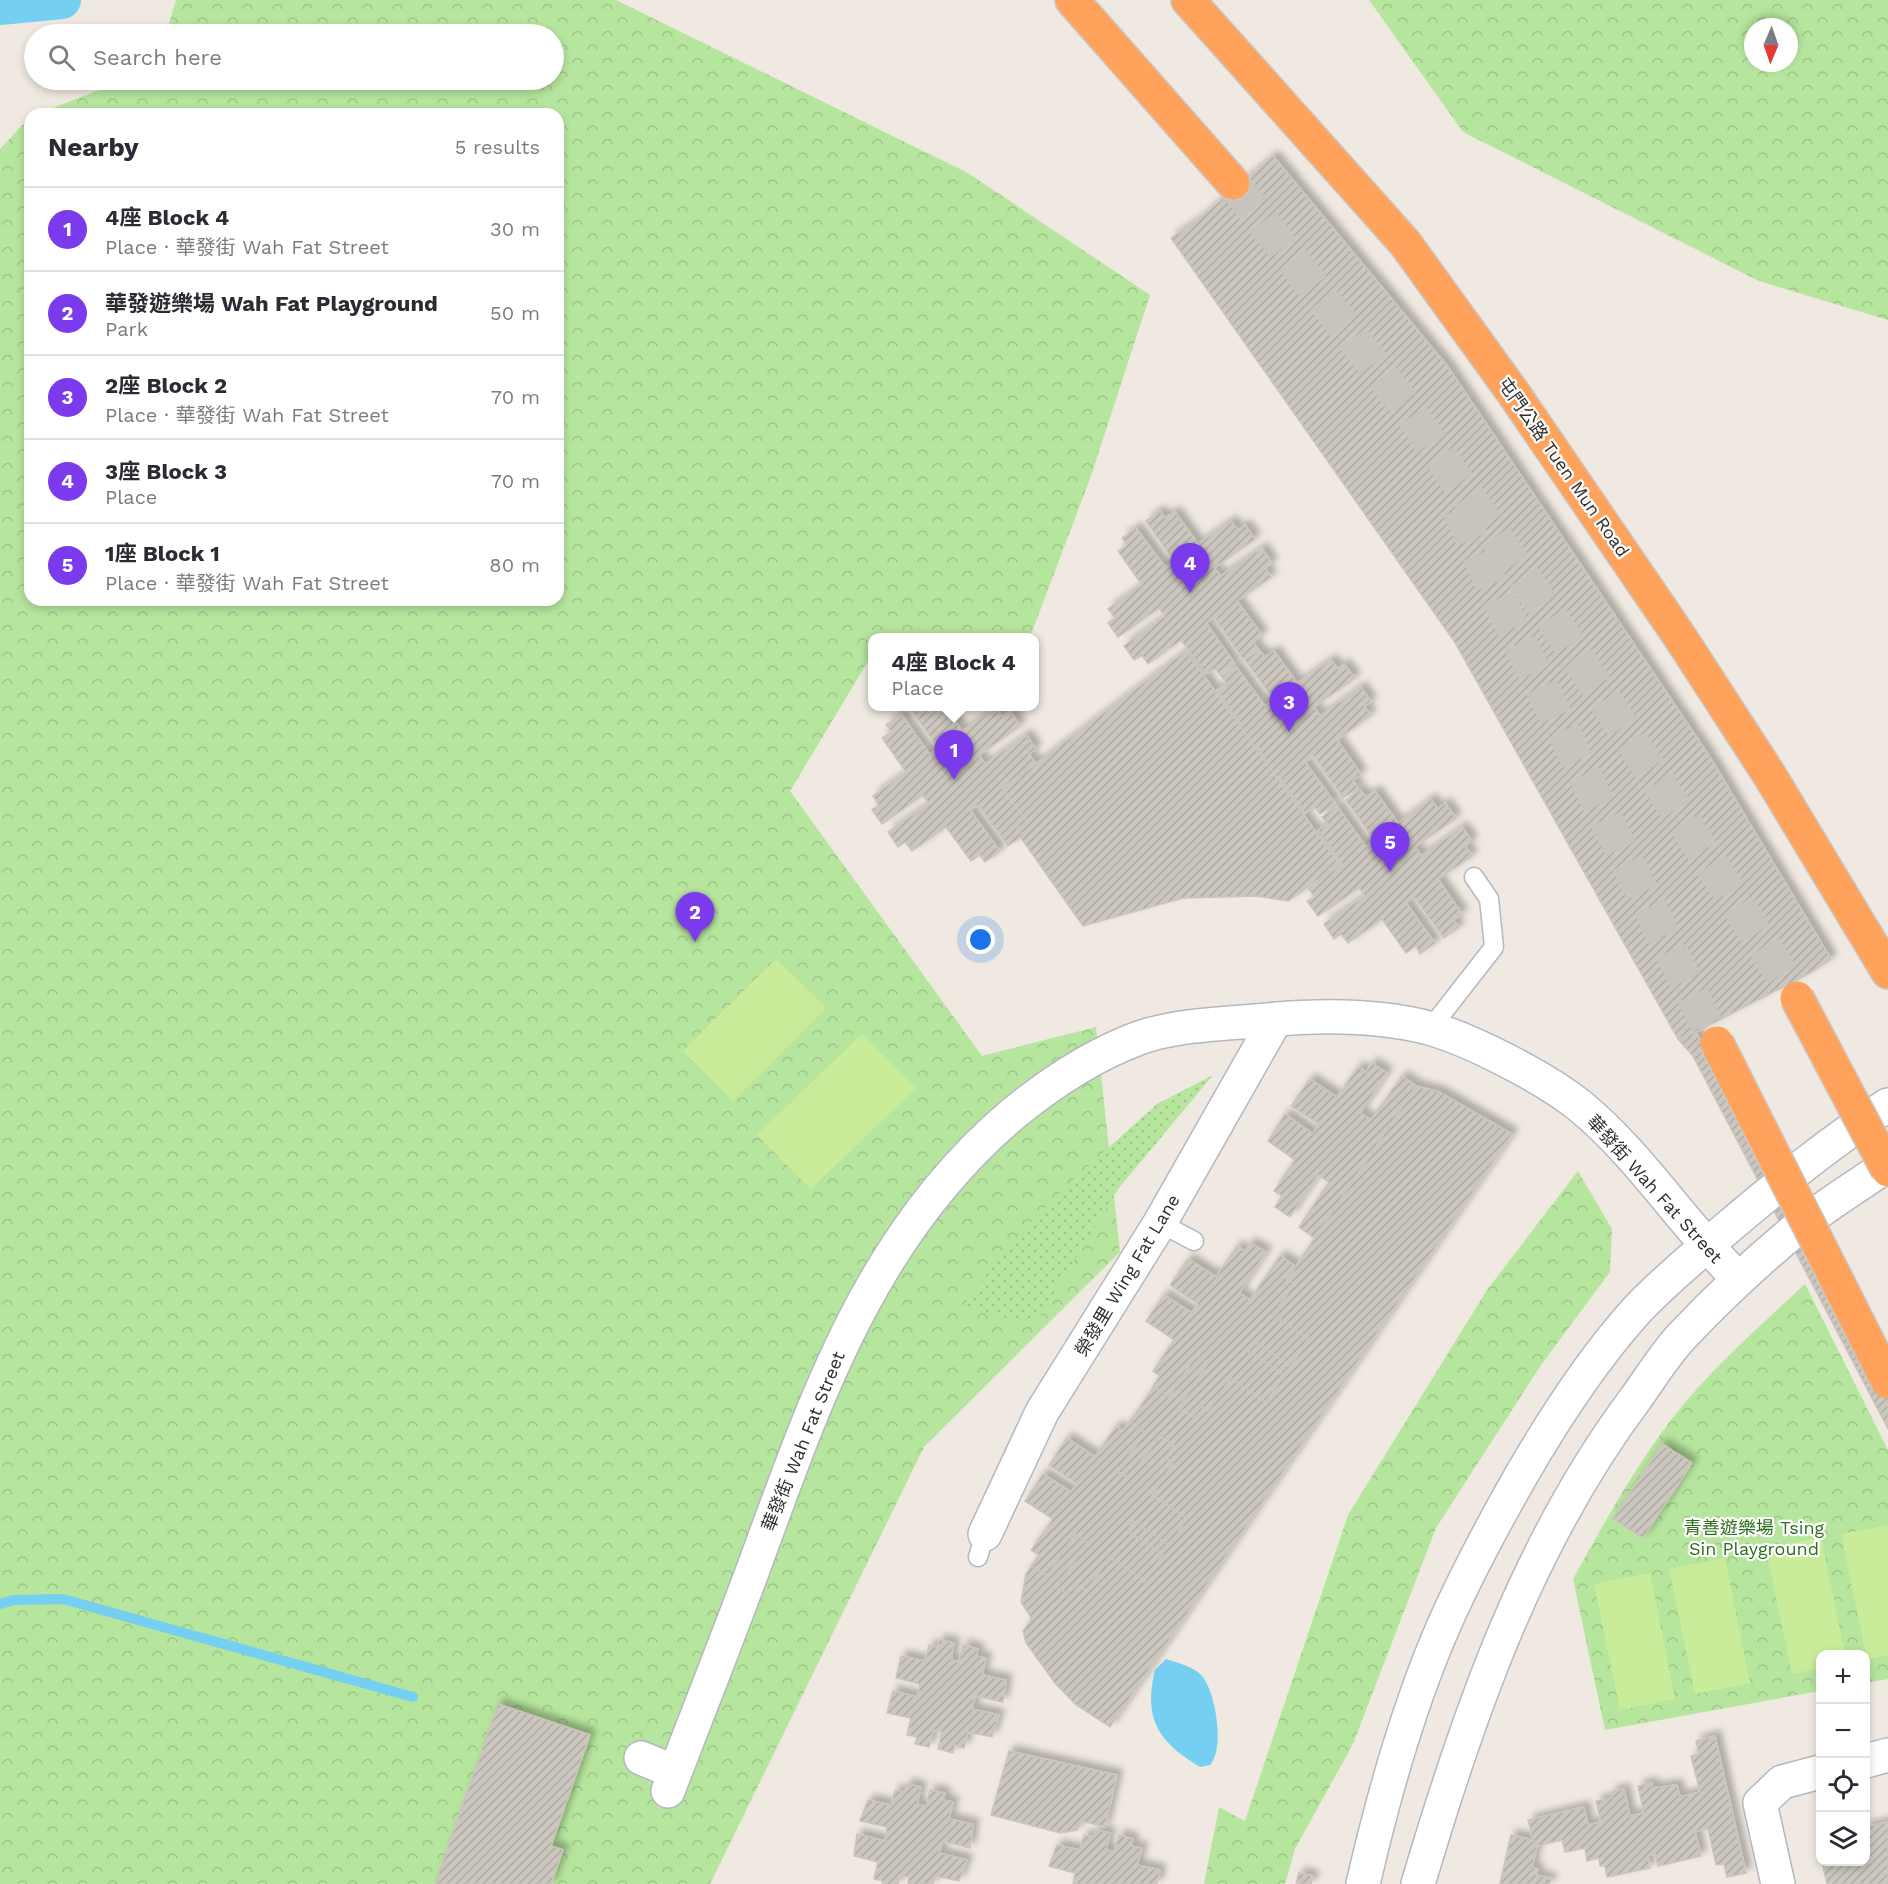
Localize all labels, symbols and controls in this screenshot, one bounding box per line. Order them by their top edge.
north arrow [1744,18,1798,72]
search box [24,24,564,90]
icon: search [45,41,78,74]
text: Search here [93,45,222,70]
text: Nearby [48,132,139,162]
text: 5 results [455,135,540,159]
text: 4座 Block 4 [105,205,229,230]
text: 1 [63,217,72,241]
text: 30 m [490,217,540,241]
text: Place · 華發街 Wah Fat Street [105,235,389,259]
text: 華發遊樂場 Wah Fat Playground [105,291,438,316]
text: 2 [62,301,73,325]
text: 50 m [490,301,540,325]
text: Park [105,317,148,341]
text: 2座 Block 2 [105,373,227,398]
street label: 屯門公路 Tuen Mun Road [1494,373,1634,561]
text: 3 [62,385,73,409]
text: 70 m [491,385,540,409]
text: Place · 華發街 Wah Fat Street [105,403,389,427]
text: 3座 Block 3 [105,459,227,484]
text: 4 [61,469,74,493]
text: 70 m [491,469,540,493]
text: Place [105,485,157,509]
text: 1座 Block 1 [105,541,220,566]
pin: 4 [1170,544,1210,593]
text: 5 [62,553,73,577]
text: 80 m [489,553,540,577]
text: Place · 華發街 Wah Fat Street [105,571,389,595]
popup [868,633,1039,711]
text: 4座 Block 4 [891,650,1016,675]
text: Place [891,676,944,700]
pin: 3 [1270,682,1308,732]
pin: 1 [934,730,974,780]
pin: 5 [1370,822,1410,872]
pin: 2 [676,892,714,942]
your location [966,925,995,954]
street label: 華發街 Wah Fat Street [1583,1111,1727,1268]
street label: 榮發里 Wing Fat Lane [1070,1190,1184,1360]
street label: 華發街 Wah Fat Street [757,1348,849,1534]
park label: 青善遊樂場 Tsing Sin Playground [1684,1517,1825,1559]
map controls [1816,1650,1870,1866]
button: + [1816,1650,1870,1704]
button: − [1816,1704,1870,1758]
button: locate [1816,1758,1870,1812]
button: layers [1816,1812,1870,1866]

